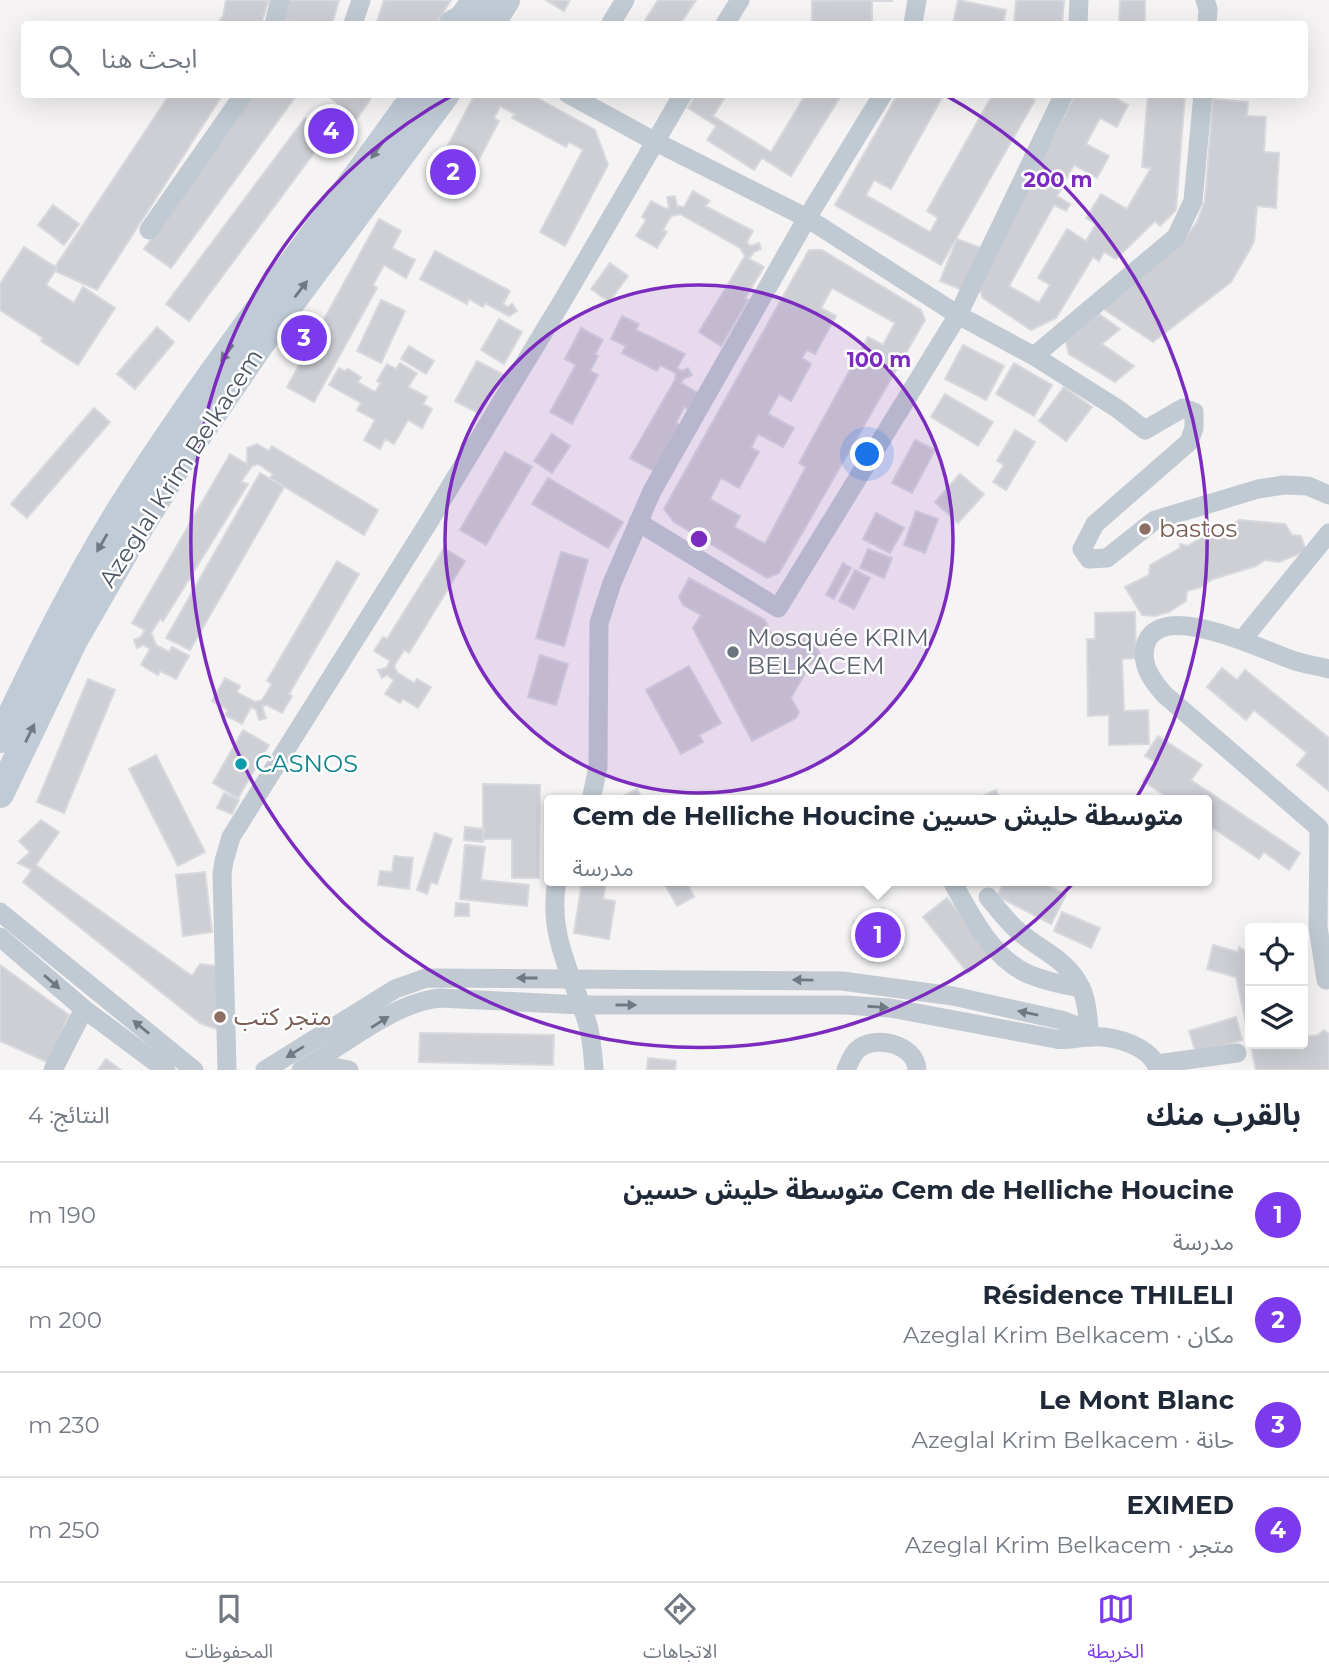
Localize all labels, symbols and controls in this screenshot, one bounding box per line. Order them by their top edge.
search box [21,21,1308,98]
icon: search [45,41,83,79]
text: ابحث هنا [101,43,197,75]
pin: 4 [308,105,354,157]
one-way arrow [370,141,384,159]
pin: 2 [430,146,476,198]
text: 200 m [1024,167,1092,192]
one-way arrow [294,280,308,298]
pin: 3 [281,312,327,364]
street label: Azeglal Krim Belkacem [93,343,269,592]
one-way arrow [220,343,234,362]
text: 100 m [847,347,911,372]
your location [850,437,884,471]
place label: bastos [1159,514,1237,543]
marker: bastos [1137,521,1153,537]
centre of rings [687,527,711,551]
one-way arrow [96,533,108,552]
place label: Mosquée KRIM BELKACEM [747,623,929,680]
marker: Mosquée KRIM BELKACEM [725,644,741,660]
one-way arrow [24,723,36,743]
place label: CASNOS [255,749,358,778]
marker: CASNOS [233,756,249,772]
popup [544,795,1212,886]
text: Cem de Helliche Houcine متوسطة حليش حسين [573,800,1183,832]
text: مدرسة [573,854,634,882]
pin: 1 [855,909,901,961]
map controls [1245,923,1308,1049]
button: locate [1245,923,1308,986]
one-way arrow [515,972,537,984]
one-way arrow [43,974,61,990]
one-way arrow [792,975,814,986]
button: layers [1245,986,1308,1049]
one-way arrow [615,999,637,1011]
place label: متجر كتب [234,1002,332,1031]
one-way arrow [867,1002,889,1013]
one-way arrow [1017,1007,1039,1018]
marker: متجر كتب [212,1009,228,1025]
one-way arrow [370,1015,389,1028]
one-way arrow [133,1020,150,1035]
one-way arrow [285,1045,304,1058]
text: بالقرب منك [1146,1096,1301,1133]
text: النتائج: 4 [28,1101,110,1129]
text: Cem de Helliche Houcine متوسطة حليش حسين [623,1174,1234,1206]
text: 190 m [28,1201,96,1229]
text: 1 [1273,1201,1283,1229]
text: مدرسة [1173,1228,1234,1256]
text: Résidence THILELI [982,1279,1234,1311]
text: 200 m [28,1306,102,1334]
text: 2 [1271,1306,1285,1334]
text: مكان · Azeglal Krim Belkacem [903,1321,1234,1349]
text: Le Mont Blanc [1039,1384,1234,1416]
text: 230 m [28,1411,100,1439]
text: 3 [1271,1411,1285,1439]
text: حانة · Azeglal Krim Belkacem [912,1426,1234,1454]
text: EXIMED [1126,1489,1234,1521]
text: 250 m [28,1516,100,1544]
text: 4 [1270,1516,1286,1544]
text: متجر · Azeglal Krim Belkacem [905,1531,1234,1559]
tab: المحفوظات [185,1590,273,1672]
tab: الاتجاهات [643,1590,717,1672]
tab: الخريطة [1087,1590,1144,1672]

